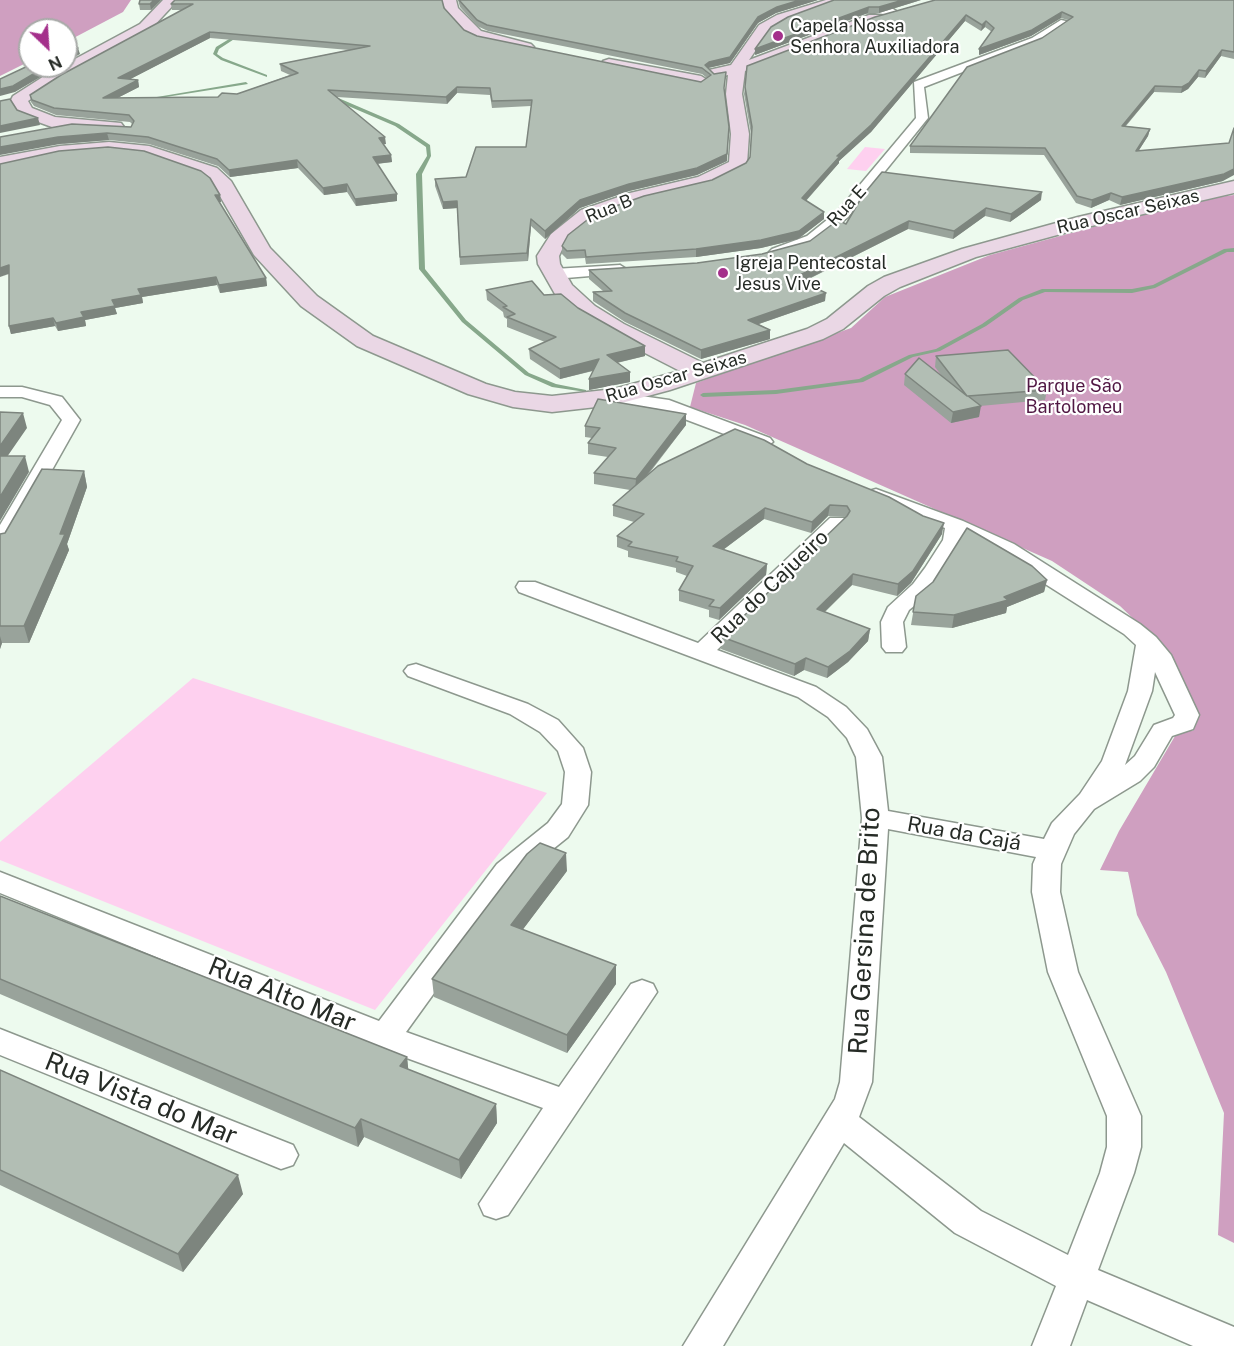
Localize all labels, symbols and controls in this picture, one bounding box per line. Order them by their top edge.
place label: Capela Nossa Senhora Auxiliadora [790,15,959,57]
north arrow [18,18,78,78]
marker: Capela Nossa Senhora Auxiliadora [771,29,785,43]
text: N [45,52,65,74]
street label: Rua E [823,181,871,231]
street label: Rua Oscar Seixas [1055,185,1201,239]
street label: Rua B [582,190,636,228]
place label: Igreja Pentecostal Jesus Vive [735,252,887,294]
marker: Igreja Pentecostal Jesus Vive [716,266,730,280]
street label: Rua Oscar Seixas [603,347,749,407]
park label: Parque São Bartolomeu [1025,375,1123,418]
street label: Rua do Cajueiro [706,525,834,649]
street label: Rua Gersina de Brito [843,807,887,1055]
street label: Rua da Cajá [905,812,1023,856]
street label: Rua Alto Mar [203,951,361,1039]
street label: Rua Vista do Mar [40,1046,242,1152]

